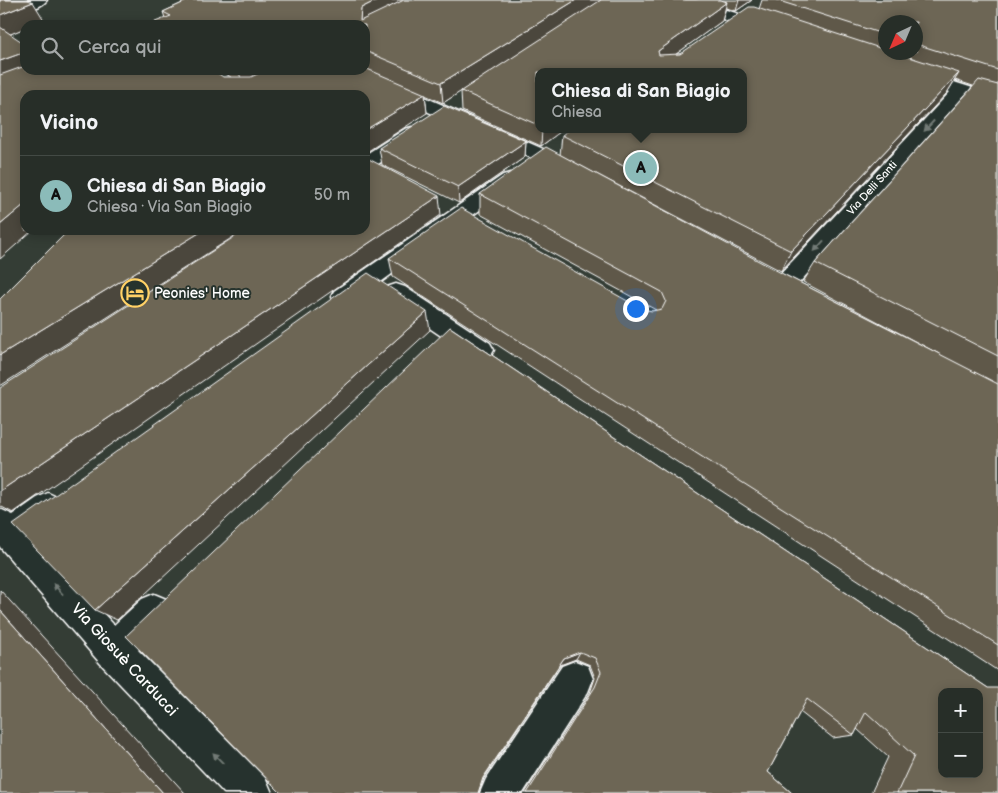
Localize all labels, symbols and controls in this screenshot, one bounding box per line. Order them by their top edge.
north arrow [878,15,923,60]
search box [20,20,370,75]
icon: search [38,34,66,62]
text: Cerca qui [78,36,161,59]
popup [535,68,747,133]
text: Chiesa di San Biagio [551,80,731,103]
text: Chiesa [551,103,602,122]
text: Vicino [40,110,98,135]
one-way arrow [923,119,935,131]
pin: A [625,149,657,187]
street label: Via Delli Santi [844,158,900,218]
text: Chiesa di San Biagio [87,175,266,198]
text: A [51,186,61,205]
text: 50 m [314,186,350,205]
text: Chiesa · Via San Biagio [87,198,252,217]
one-way arrow [814,239,825,252]
hotel icon: Peonies' Home [120,278,150,308]
place label: Peonies' Home [154,285,250,302]
your location [623,296,649,322]
one-way arrow [53,582,64,595]
street label: Via Giosuè Carducci [67,600,181,720]
map controls [938,688,983,778]
button: + [938,688,983,733]
button: − [938,733,983,778]
one-way arrow [212,752,224,764]

